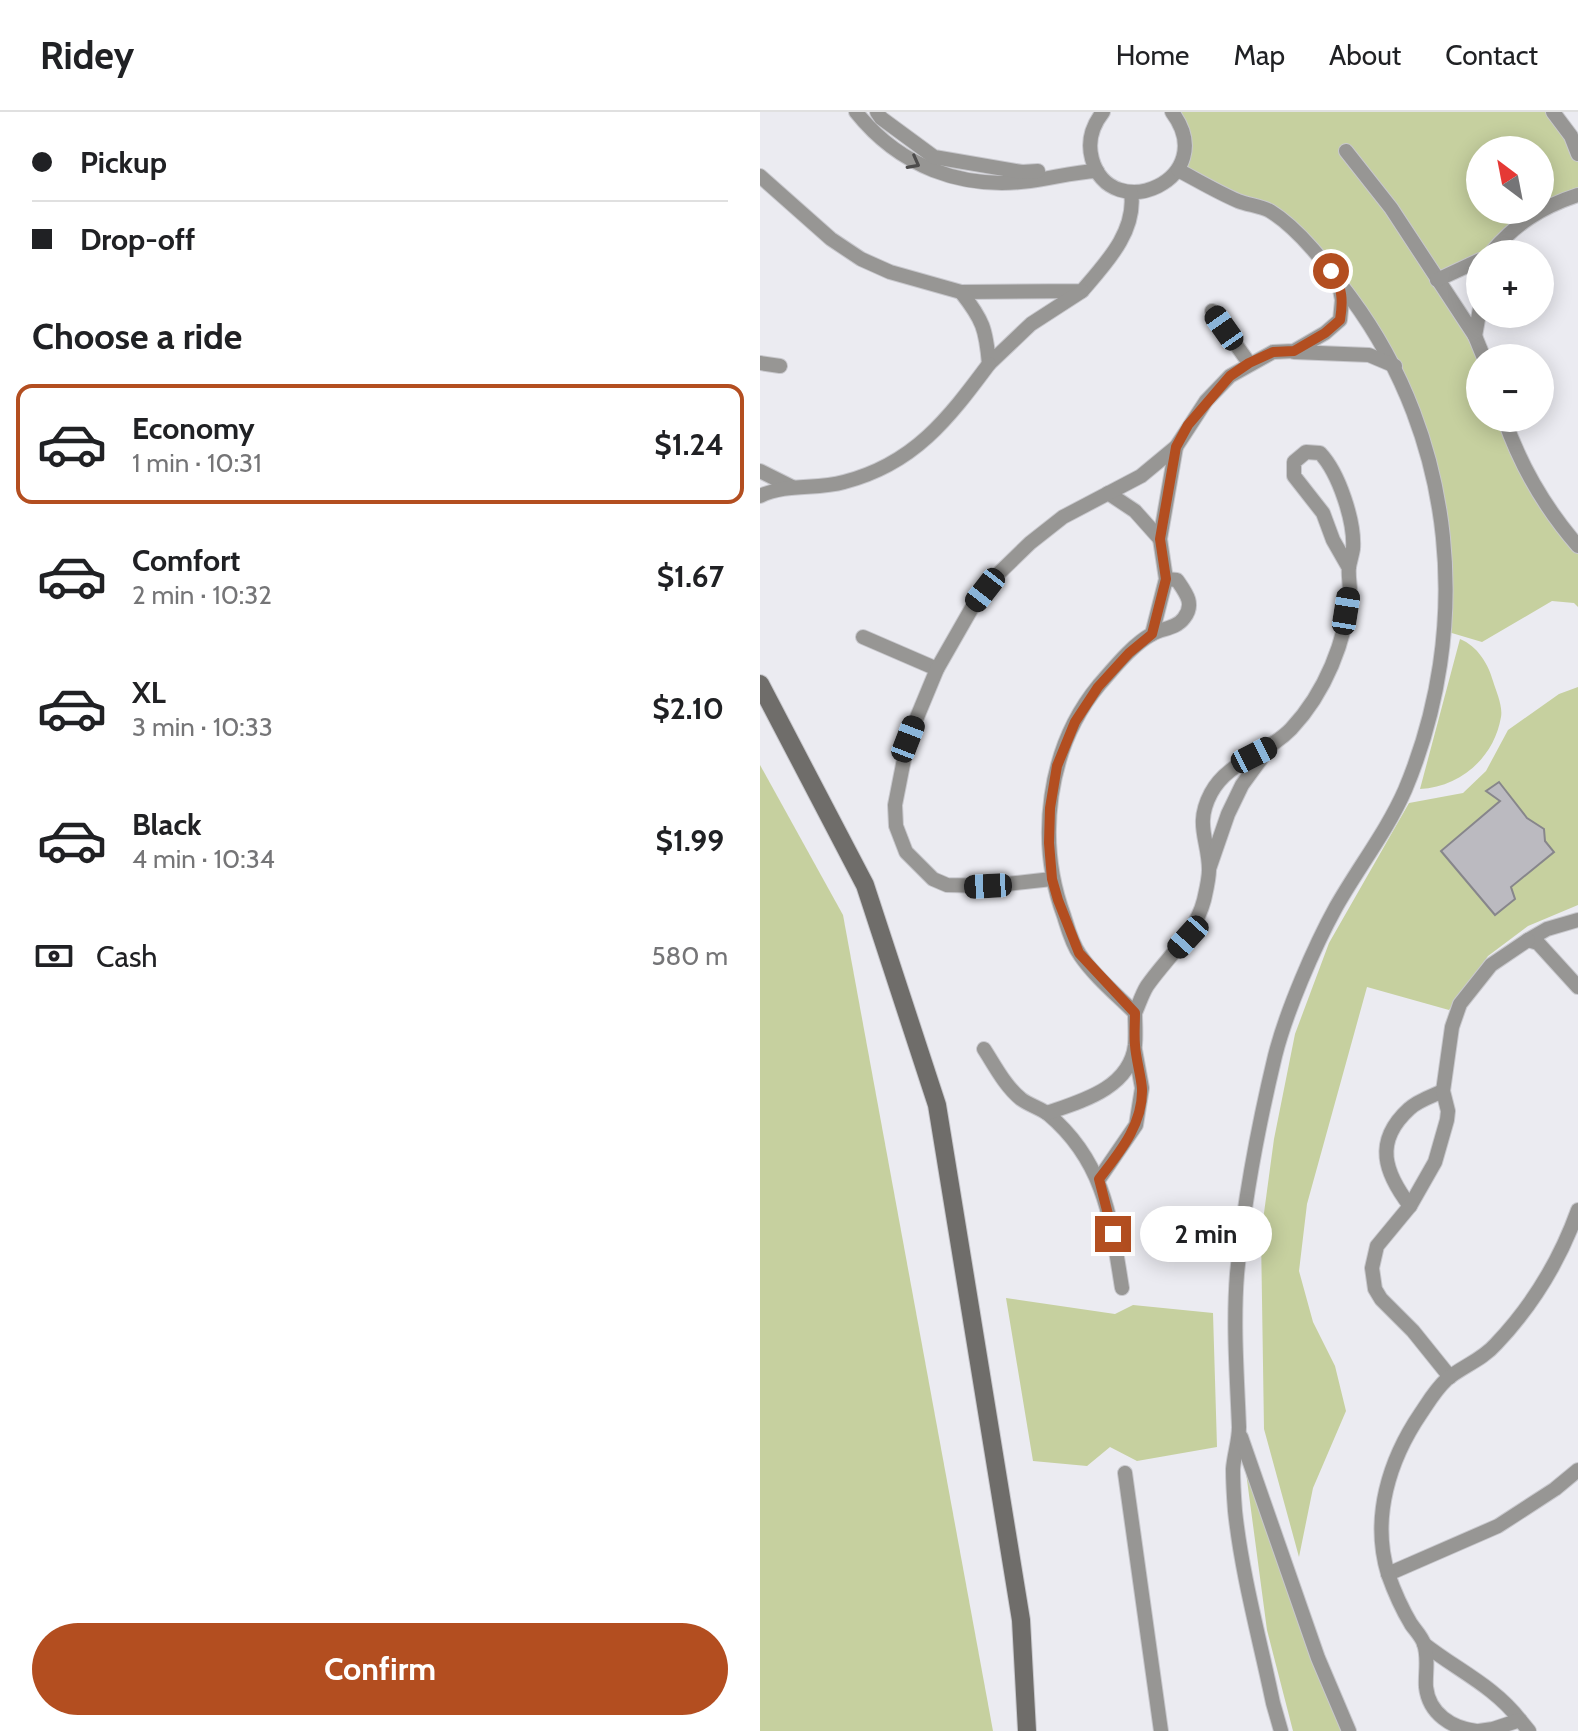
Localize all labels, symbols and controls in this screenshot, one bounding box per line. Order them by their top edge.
text: Ridey [40,32,134,79]
text: Home [1116,38,1189,72]
text: Map [1233,38,1285,72]
text: About [1329,38,1401,72]
text: Contact [1445,38,1538,72]
north arrow [1466,136,1554,224]
map controls [1466,136,1554,432]
text: Pickup [80,144,167,181]
one-way arrow [906,153,920,168]
text: Drop-off [80,221,195,258]
button: + [1466,240,1554,328]
route start [1313,253,1349,289]
car [1200,301,1248,355]
text: Choose a ride [32,314,242,358]
button: − [1466,344,1554,432]
icon: car [36,408,108,480]
text: Economy [132,410,255,447]
text: $1.24 [654,426,724,463]
text: 1 min · 10:31 [132,447,262,479]
icon: car [36,540,108,612]
text: Comfort [132,542,240,579]
text: $1.67 [657,558,724,595]
car [961,564,1009,616]
text: 2 min · 10:32 [132,579,272,611]
car [1330,585,1362,637]
icon: car [36,672,108,744]
text: XL [132,674,166,711]
text: $2.10 [652,690,724,727]
text: 3 min · 10:33 [132,711,273,743]
car [888,712,928,766]
car [1227,733,1281,777]
icon: car [36,804,108,876]
text: Black [132,806,202,843]
text: $1.99 [656,822,724,859]
text: 4 min · 10:34 [132,843,275,875]
car [963,873,1013,899]
car [1163,911,1213,963]
icon: cash [32,934,76,978]
text: Cash [96,938,158,975]
text: 580 m [651,940,728,972]
callout: 2 min [1141,1206,1273,1262]
route end [1095,1216,1131,1252]
text: 2 min [1175,1218,1237,1250]
button: Confirm [32,1623,728,1715]

